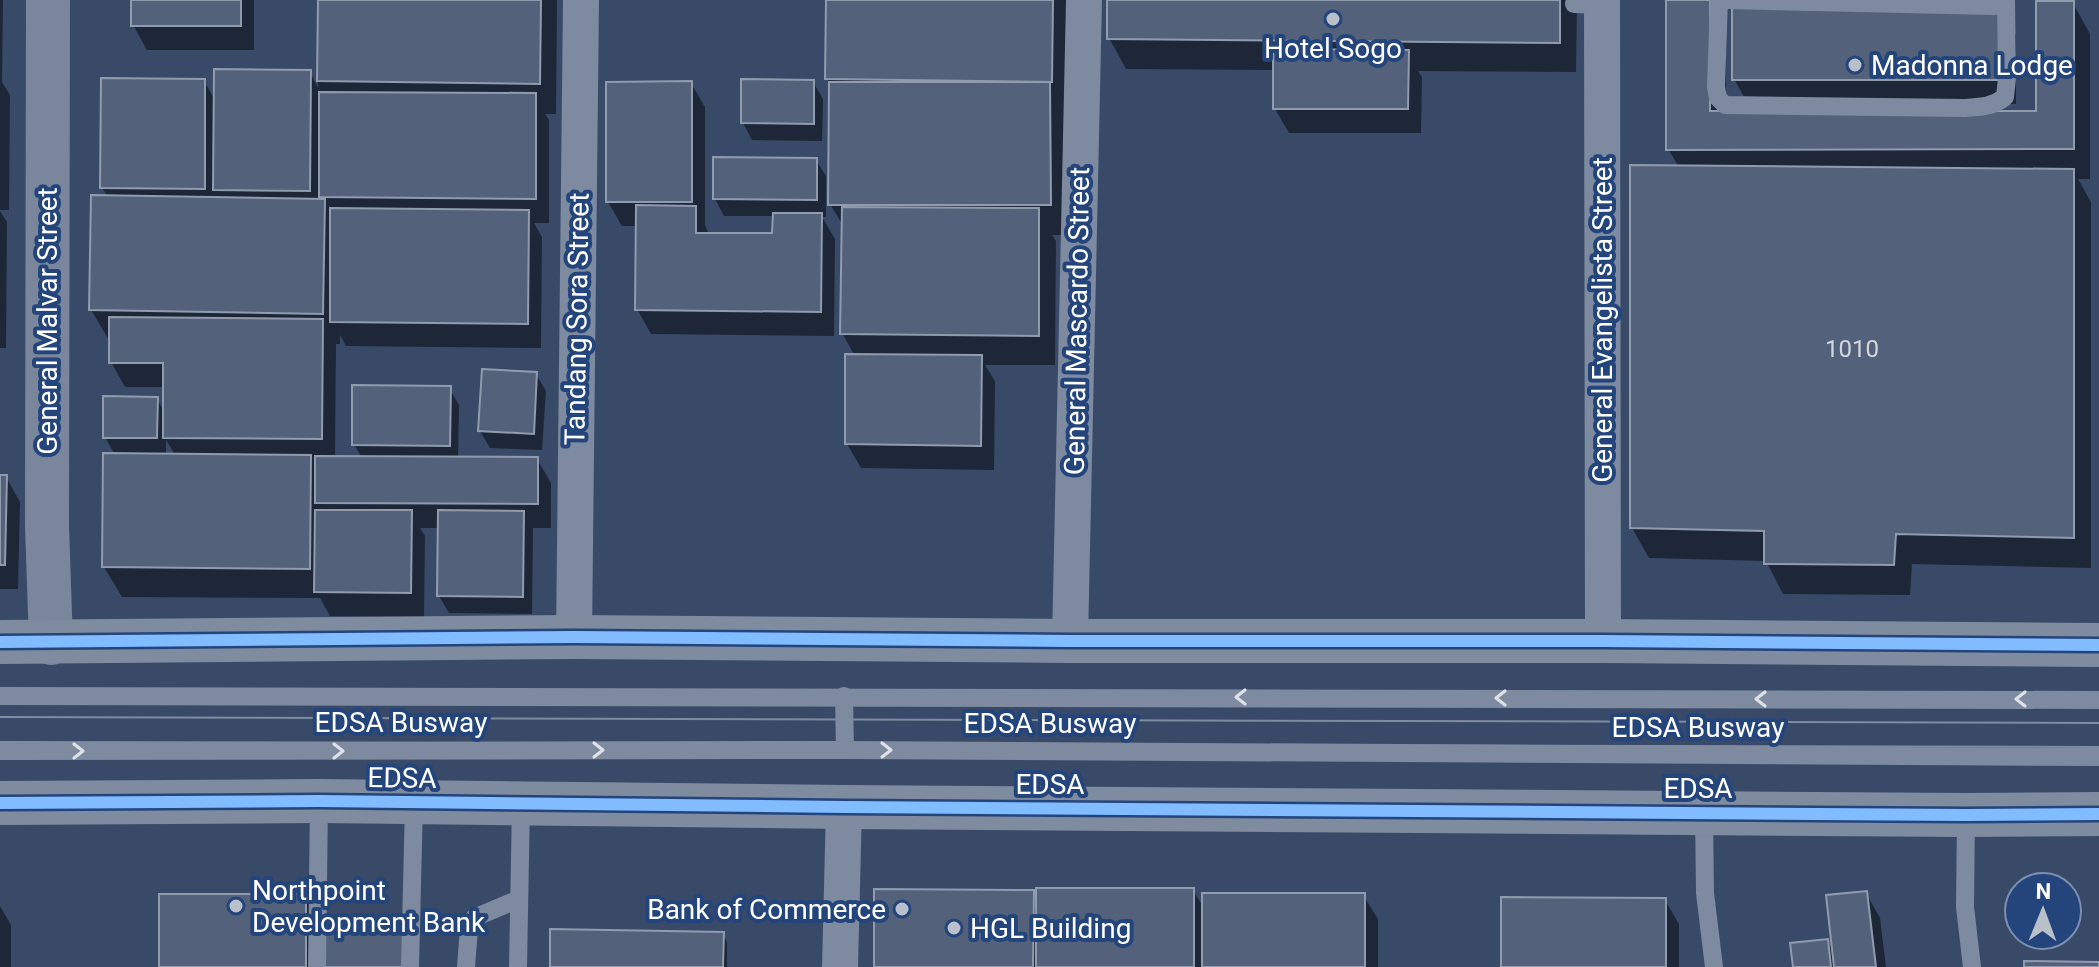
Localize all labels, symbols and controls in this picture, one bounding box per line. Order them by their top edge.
marker: Hotel Sogo [1324,10,1342,28]
place label: Hotel Sogo [1264,32,1402,65]
place label: Madonna Lodge [1871,49,2073,82]
marker: Madonna Lodge [1846,56,1864,74]
street label: General Evangelista Street [1586,157,1619,483]
street label: General Mascardo Street [1058,167,1096,475]
street label: General Malvar Street [31,187,64,455]
street label: Tandang Sora Street [558,192,596,446]
house number: 1010 [1825,335,1879,363]
one-way arrow [1234,688,1247,706]
one-way arrow [1494,689,1507,707]
one-way arrow [1754,690,1767,708]
one-way arrow [2014,690,2027,708]
street label: EDSA Busway [315,706,487,739]
street label: EDSA Busway [964,707,1136,740]
street label: EDSA Busway [1612,711,1784,744]
one-way arrow [592,741,605,759]
one-way arrow [880,741,893,759]
one-way arrow [72,742,85,760]
one-way arrow [332,742,345,760]
street label: EDSA [367,761,437,795]
street label: EDSA [1015,768,1085,801]
street label: EDSA [1663,772,1733,805]
north arrow [2003,871,2083,951]
place label: Northpoint Development Bank [252,874,486,939]
text: N [2035,879,2051,904]
place label: Bank of Commerce [647,893,886,926]
marker: Northpoint Development Bank [227,897,245,915]
marker: Bank of Commerce [893,900,911,918]
place label: HGL Building [970,912,1131,945]
marker: HGL Building [945,919,963,937]

